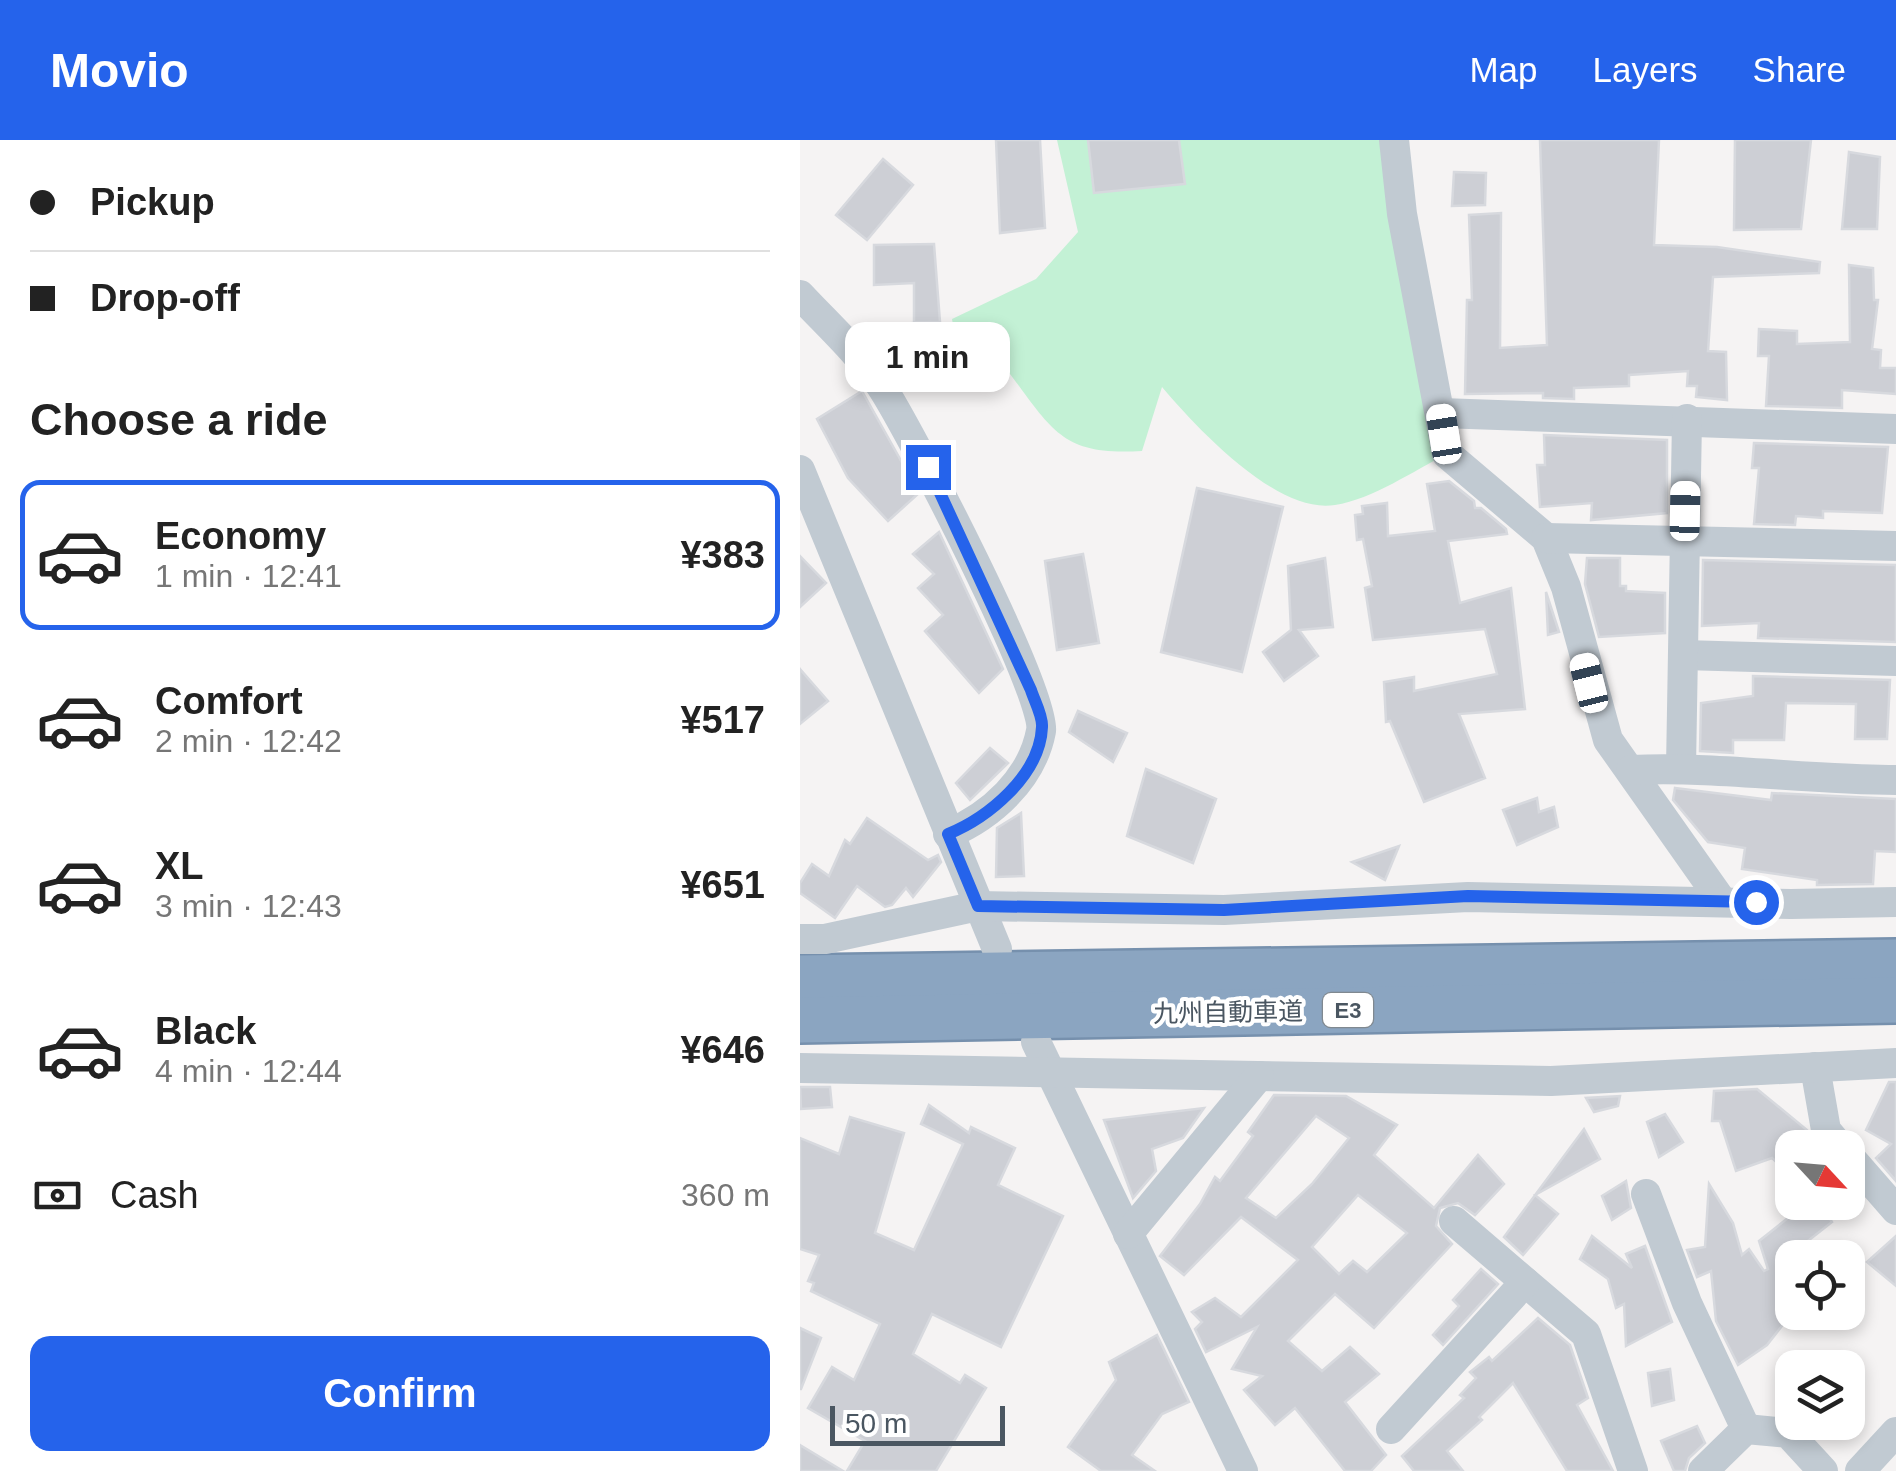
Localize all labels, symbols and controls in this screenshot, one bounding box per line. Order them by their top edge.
text: Movio [50,44,189,97]
text: Map [1469,50,1538,89]
text: Layers [1593,50,1698,89]
text: Share [1753,50,1846,89]
text: Pickup [90,181,215,223]
text: Drop-off [90,277,240,319]
callout: 1 min [846,322,1010,392]
text: 1 min [886,339,969,375]
text: Choose a ride [30,394,328,445]
car [1424,402,1464,466]
route end [906,445,951,490]
car [1669,481,1701,541]
icon: car [35,510,125,600]
text: Economy [155,515,326,557]
text: ¥383 [680,534,765,576]
text: 1 min · 12:41 [155,558,342,594]
car [1567,650,1611,716]
icon: car [35,675,125,765]
text: Comfort [155,680,303,722]
text: ¥517 [680,699,765,741]
text: 2 min · 12:42 [155,723,342,759]
icon: car [35,840,125,930]
text: XL [155,845,204,887]
text: ¥651 [680,864,765,906]
route start [1734,880,1779,925]
text: 3 min · 12:43 [155,888,342,924]
road number: E3 [1323,993,1373,1027]
street label: 九州自動車道 [1153,997,1303,1027]
icon: car [35,1005,125,1095]
text: Black [155,1010,256,1052]
text: ¥646 [680,1029,765,1071]
text: 4 min · 12:44 [155,1053,342,1089]
north arrow [1775,1130,1865,1220]
map controls [1775,1130,1865,1440]
icon: cash [30,1168,85,1223]
text: Cash [110,1174,199,1216]
text: 360 m [681,1177,770,1213]
button: locate [1775,1240,1865,1330]
button: Confirm [30,1336,770,1451]
button: layers [1775,1350,1865,1440]
scale bar [830,1401,1005,1446]
text: 50 m [845,1408,907,1439]

